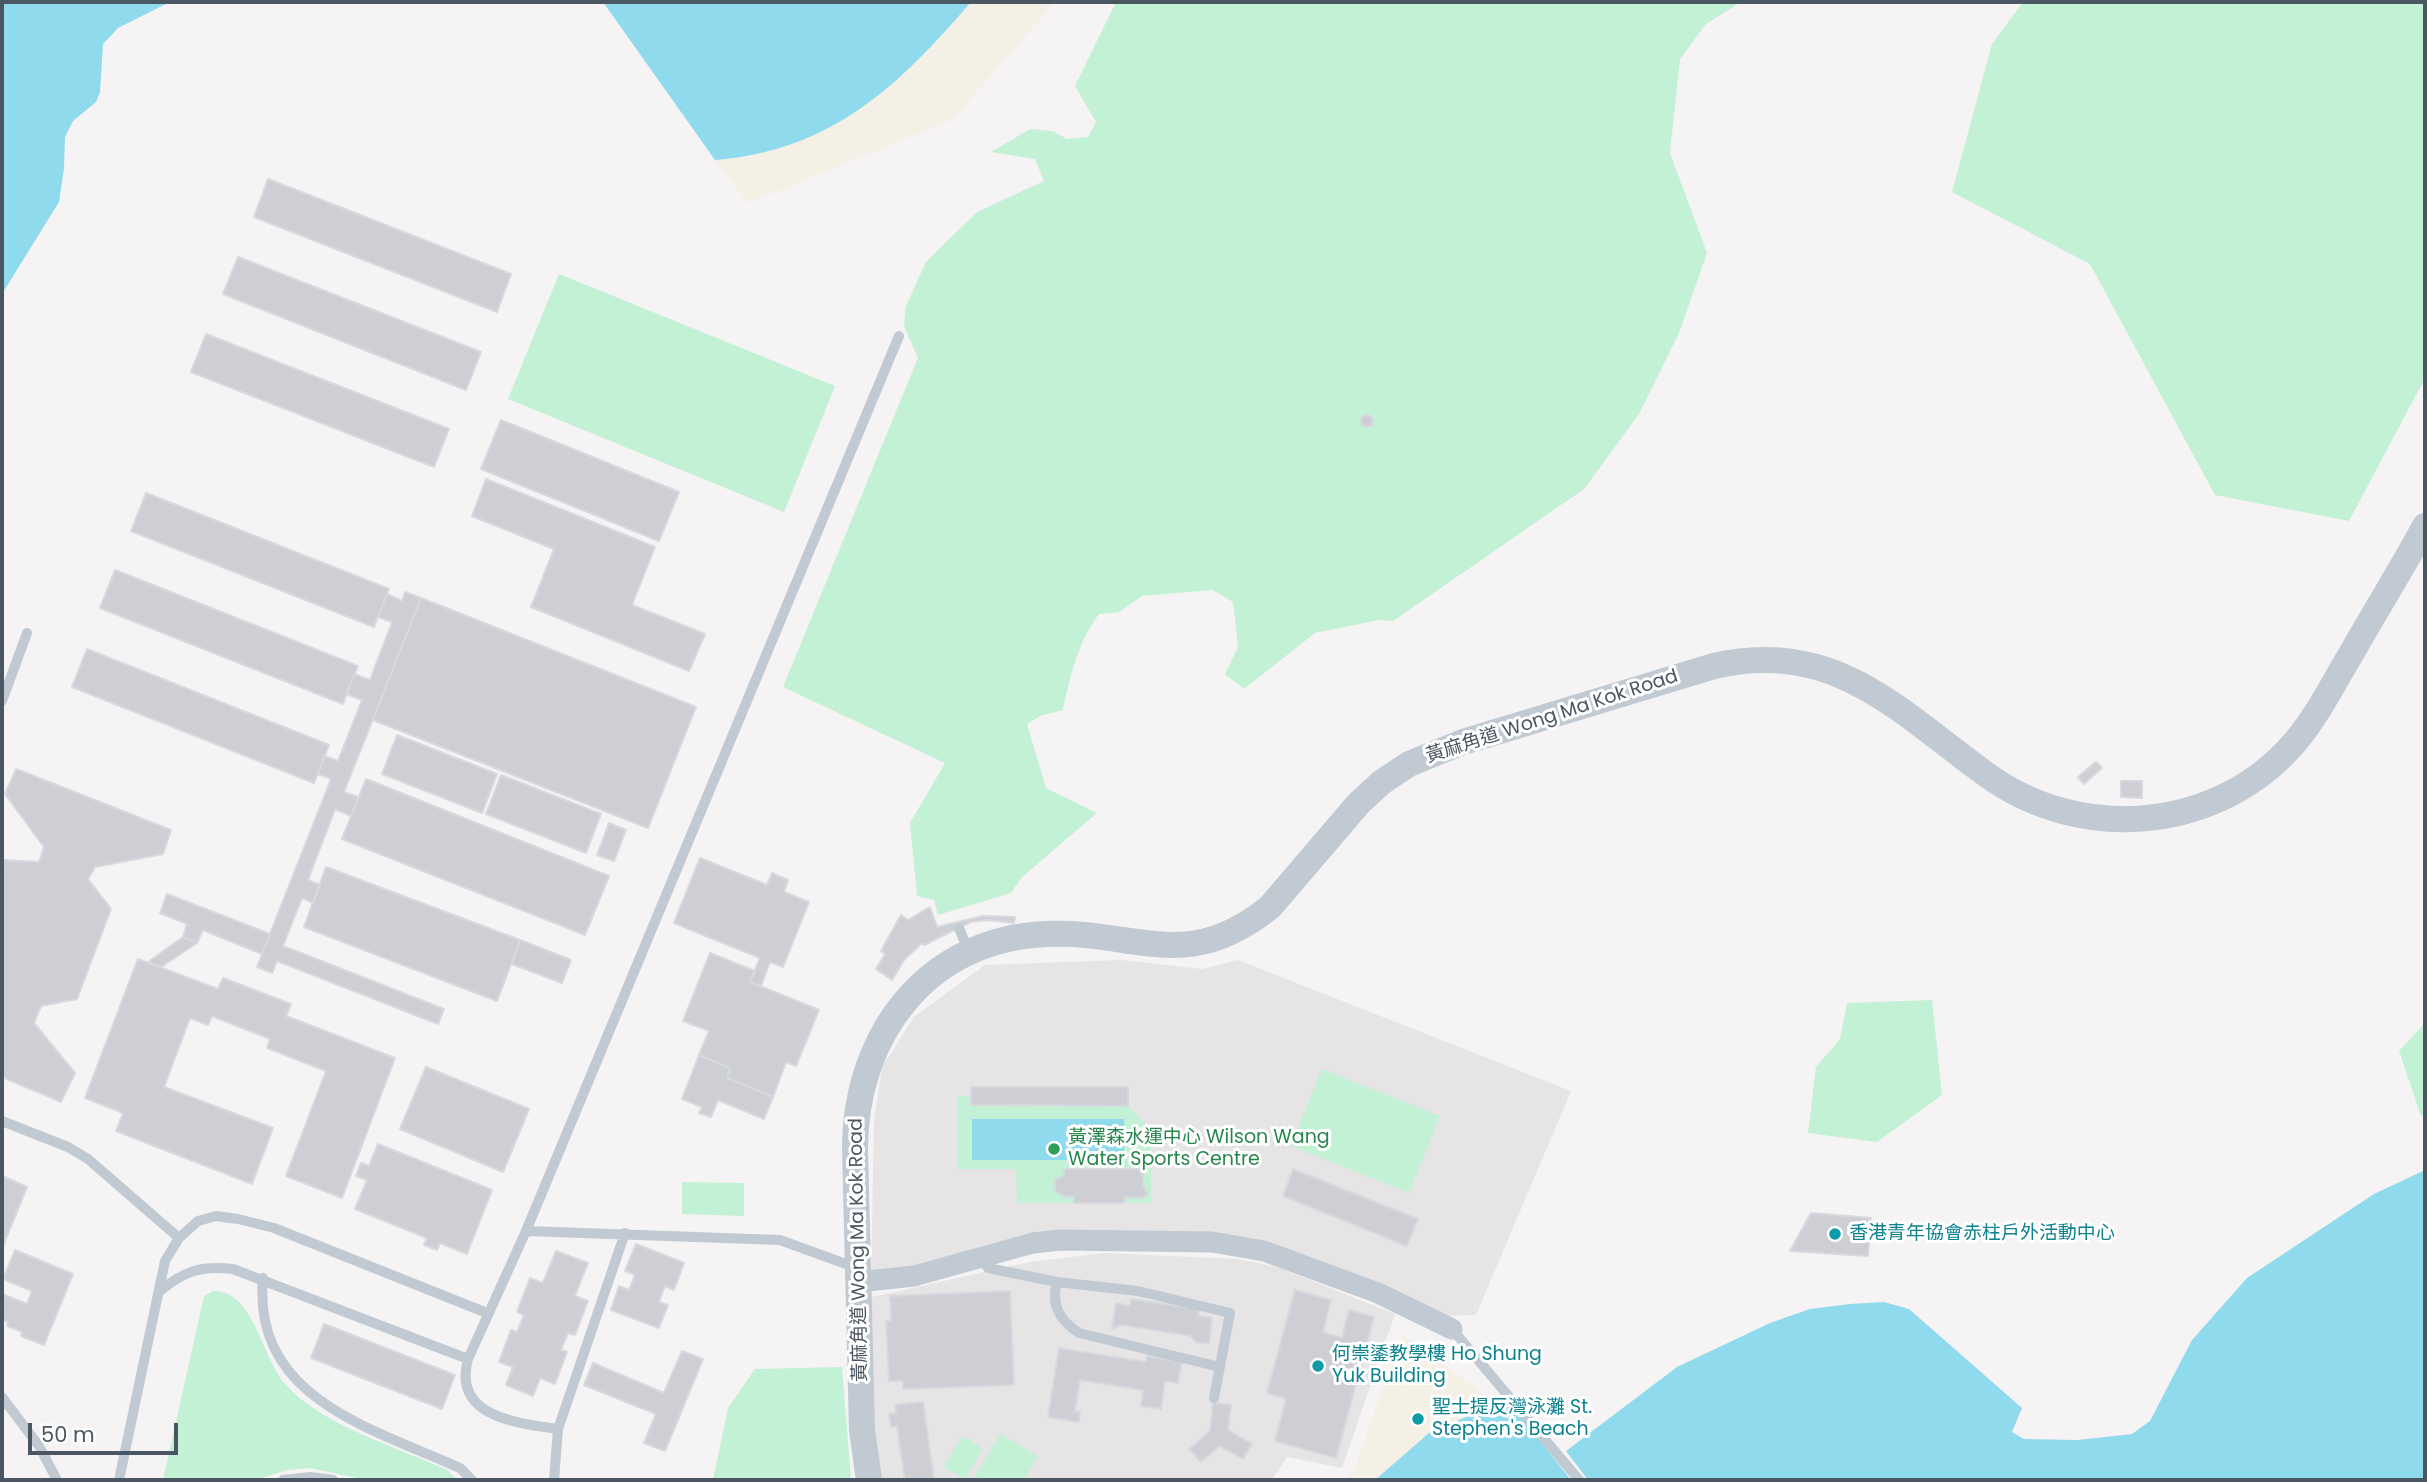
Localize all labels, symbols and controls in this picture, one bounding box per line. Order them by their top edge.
street label: 黃麻角道 Wong Ma Kok Road [1423,665,1681,769]
street label: 黃麻角道 Wong Ma Kok Road [845,1118,873,1382]
place label: 黃澤森水運中心 Wilson Wang Water Sports Centre [1068,1127,1330,1171]
marker: 黃澤森水運中心 Wilson Wang Water Sports Centre [1046,1141,1062,1157]
place label: 香港青年協會赤柱戶外活動中心 [1849,1223,2115,1245]
marker: 香港青年協會赤柱戶外活動中心 [1827,1226,1843,1242]
place label: 何崇鋈教學樓 Ho Shung Yuk Building [1332,1344,1542,1388]
marker: 何崇鋈教學樓 Ho Shung Yuk Building [1310,1358,1326,1374]
place label: 聖士提反灣泳灘 St. Stephen's Beach [1432,1397,1592,1441]
scale bar [32,1408,182,1452]
marker: 聖士提反灣泳灘 St. Stephen's Beach [1410,1411,1426,1427]
text: 50 m [41,1420,95,1449]

